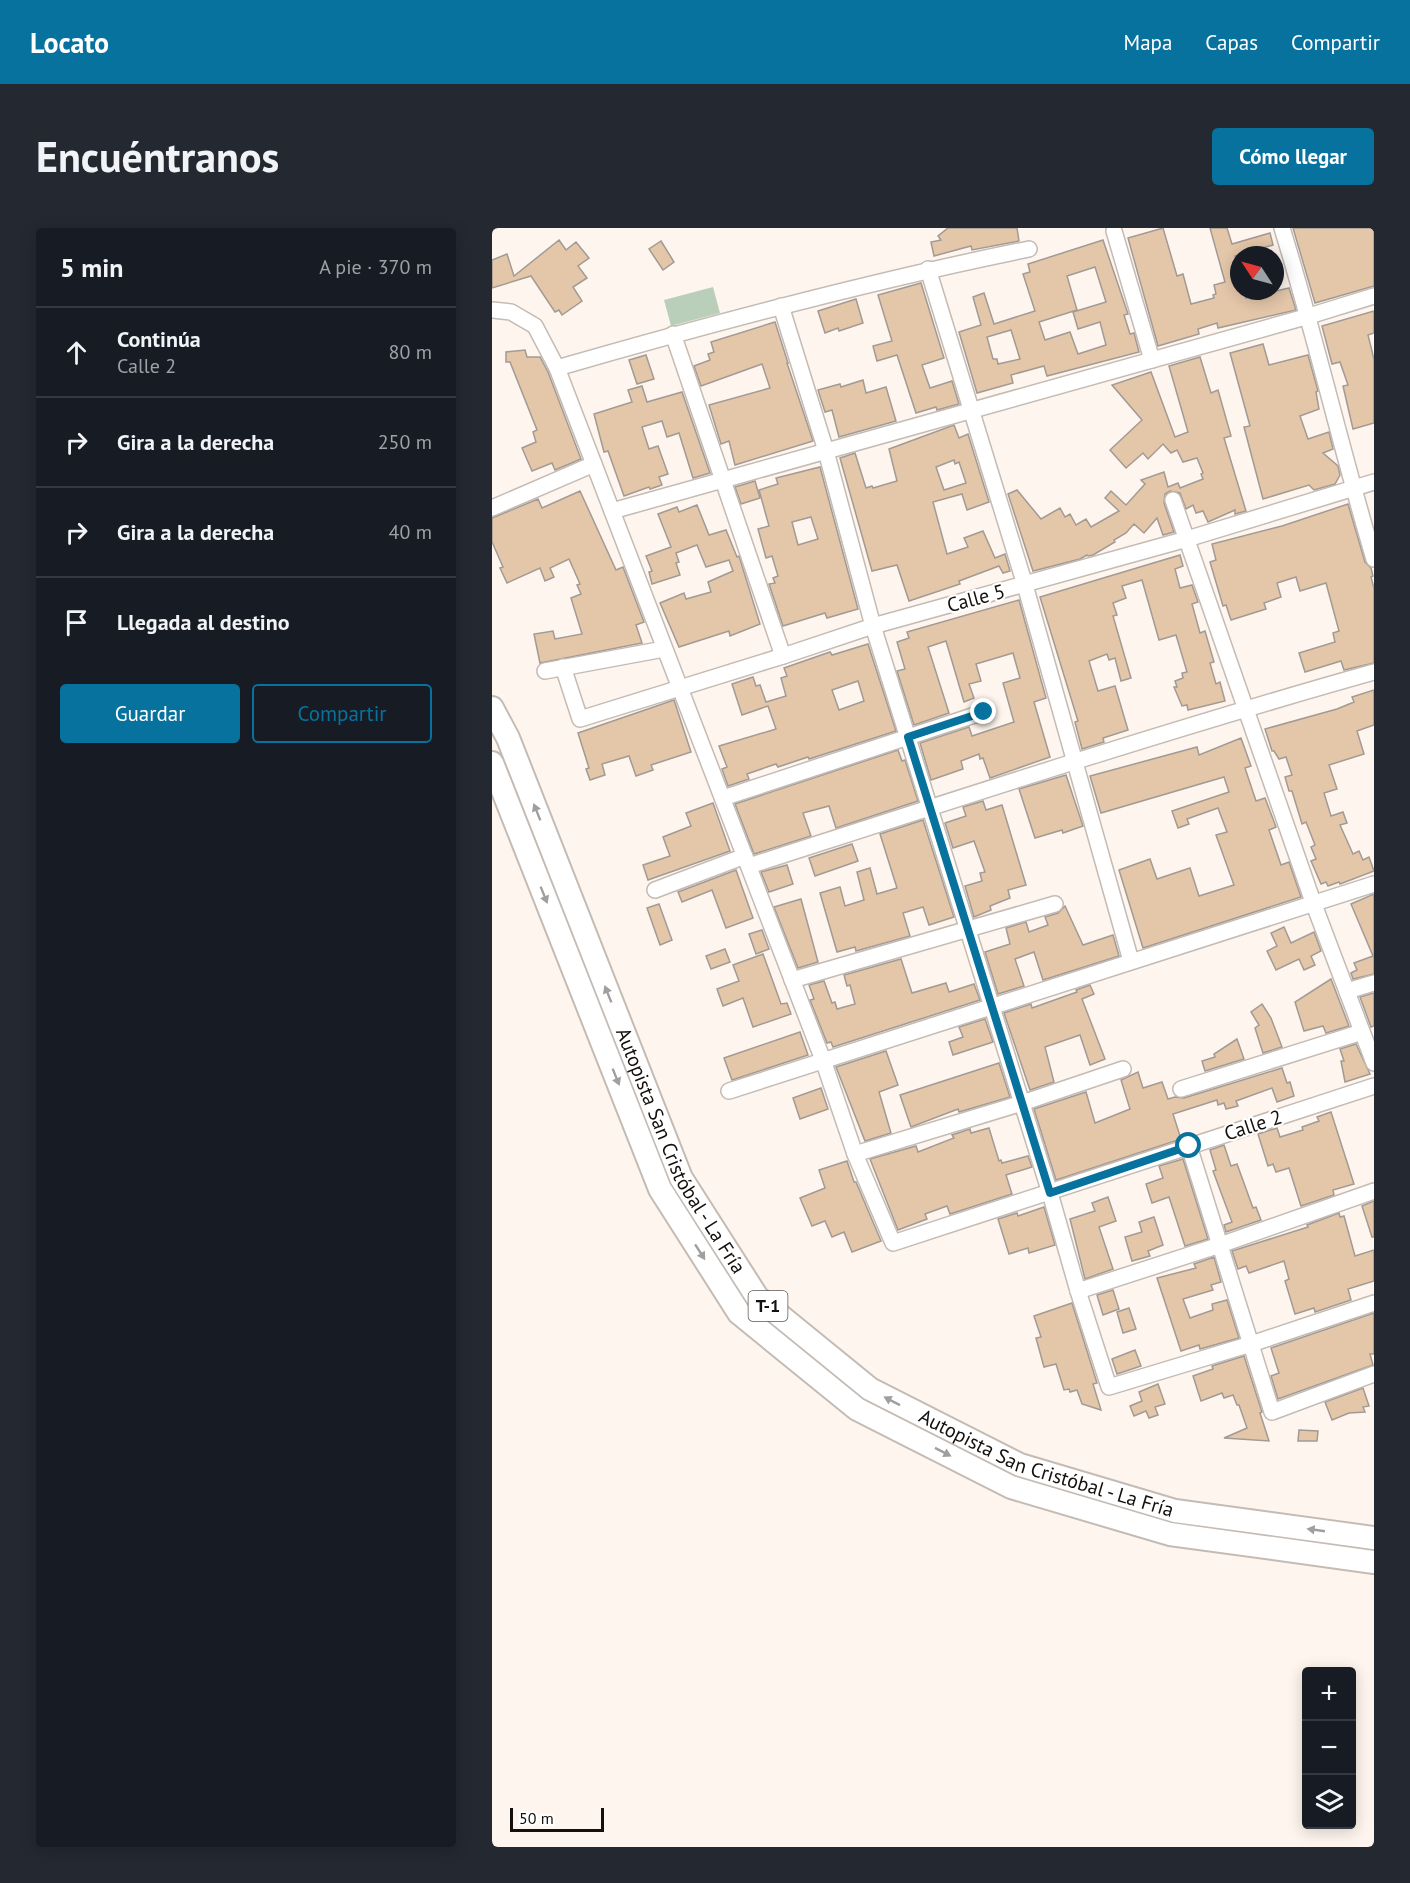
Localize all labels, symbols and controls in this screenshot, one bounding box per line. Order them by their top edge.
text: Locato [30,24,109,61]
text: Mapa [1124,29,1172,56]
text: Capas [1205,29,1258,56]
text: Compartir [1291,29,1380,56]
button: Cómo llegar [1212,128,1374,185]
text: Encuéntranos [36,129,279,184]
north arrow [1230,246,1284,300]
text: 5 min [60,251,123,284]
text: A pie · 370 m [319,254,432,280]
text: Continúa [117,325,201,353]
icon: ahead [60,336,93,369]
text: 80 m [389,339,432,365]
text: Calle 2 [117,353,176,379]
icon: right [60,426,93,459]
text: Gira a la derecha [117,428,274,456]
text: 250 m [378,429,432,455]
icon: right [60,516,93,549]
text: Gira a la derecha [117,518,274,546]
text: 40 m [389,519,432,545]
street label: Calle 5 [944,578,1008,618]
icon: arrive [60,606,93,639]
text: Llegada al destino [117,608,290,636]
button: Guardar [60,684,240,743]
button: Compartir [252,684,432,743]
route end [970,698,996,724]
one-way arrow [532,803,542,821]
one-way arrow [540,886,549,904]
one-way arrow [603,985,613,1003]
street label: Autopista San Cristóbal - La Fría [610,1024,752,1278]
one-way arrow [611,1068,621,1086]
street label: Calle 2 [1221,1104,1285,1146]
route start [1175,1132,1201,1158]
one-way arrow [694,1243,706,1259]
road number: T-1 [748,1291,788,1321]
one-way arrow [884,1396,901,1405]
street label: Autopista San Cristóbal - La Fría [915,1403,1177,1523]
one-way arrow [934,1447,952,1457]
one-way arrow [1306,1525,1325,1535]
map controls [1302,1667,1356,1829]
button: + [1302,1667,1356,1721]
button: − [1302,1721,1356,1775]
button: layers [1302,1775,1356,1829]
scale bar [510,1805,604,1832]
text: 50 m [519,1808,554,1828]

